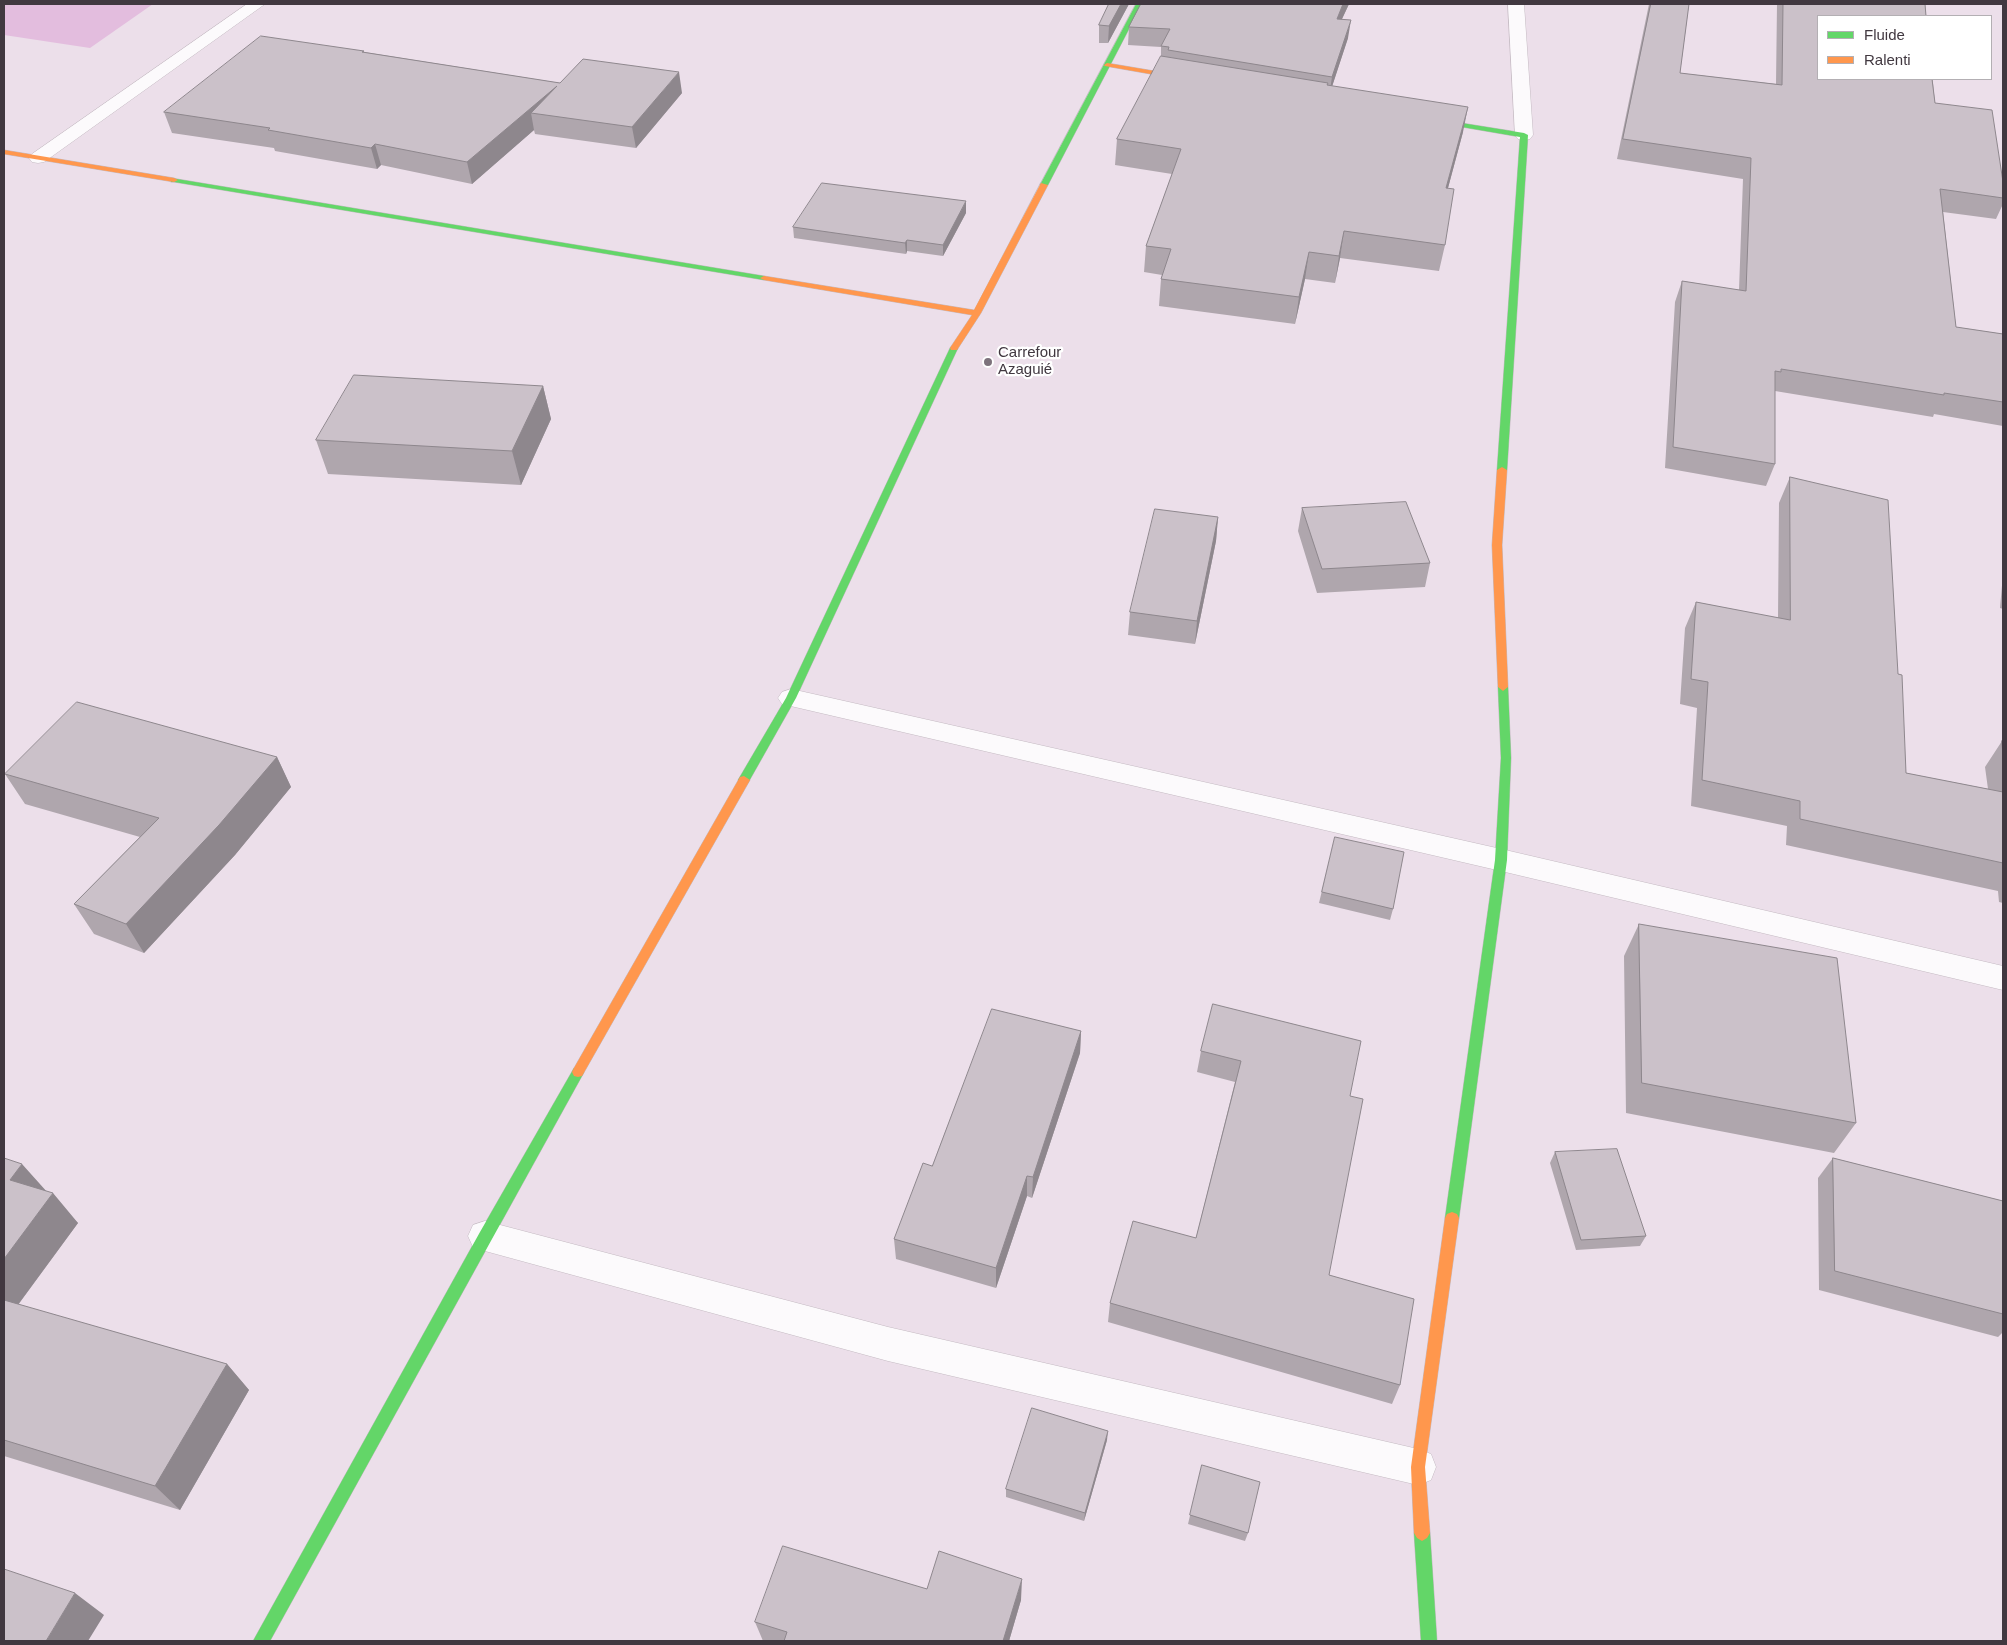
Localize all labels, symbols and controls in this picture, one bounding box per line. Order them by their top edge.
legend [1817,15,1992,80]
text: Fluide [1864,26,1905,43]
text: Ralenti [1864,51,1911,68]
place label: Carrefour Azaguié [998,344,1061,379]
marker: Carrefour Azaguié [982,356,994,368]

